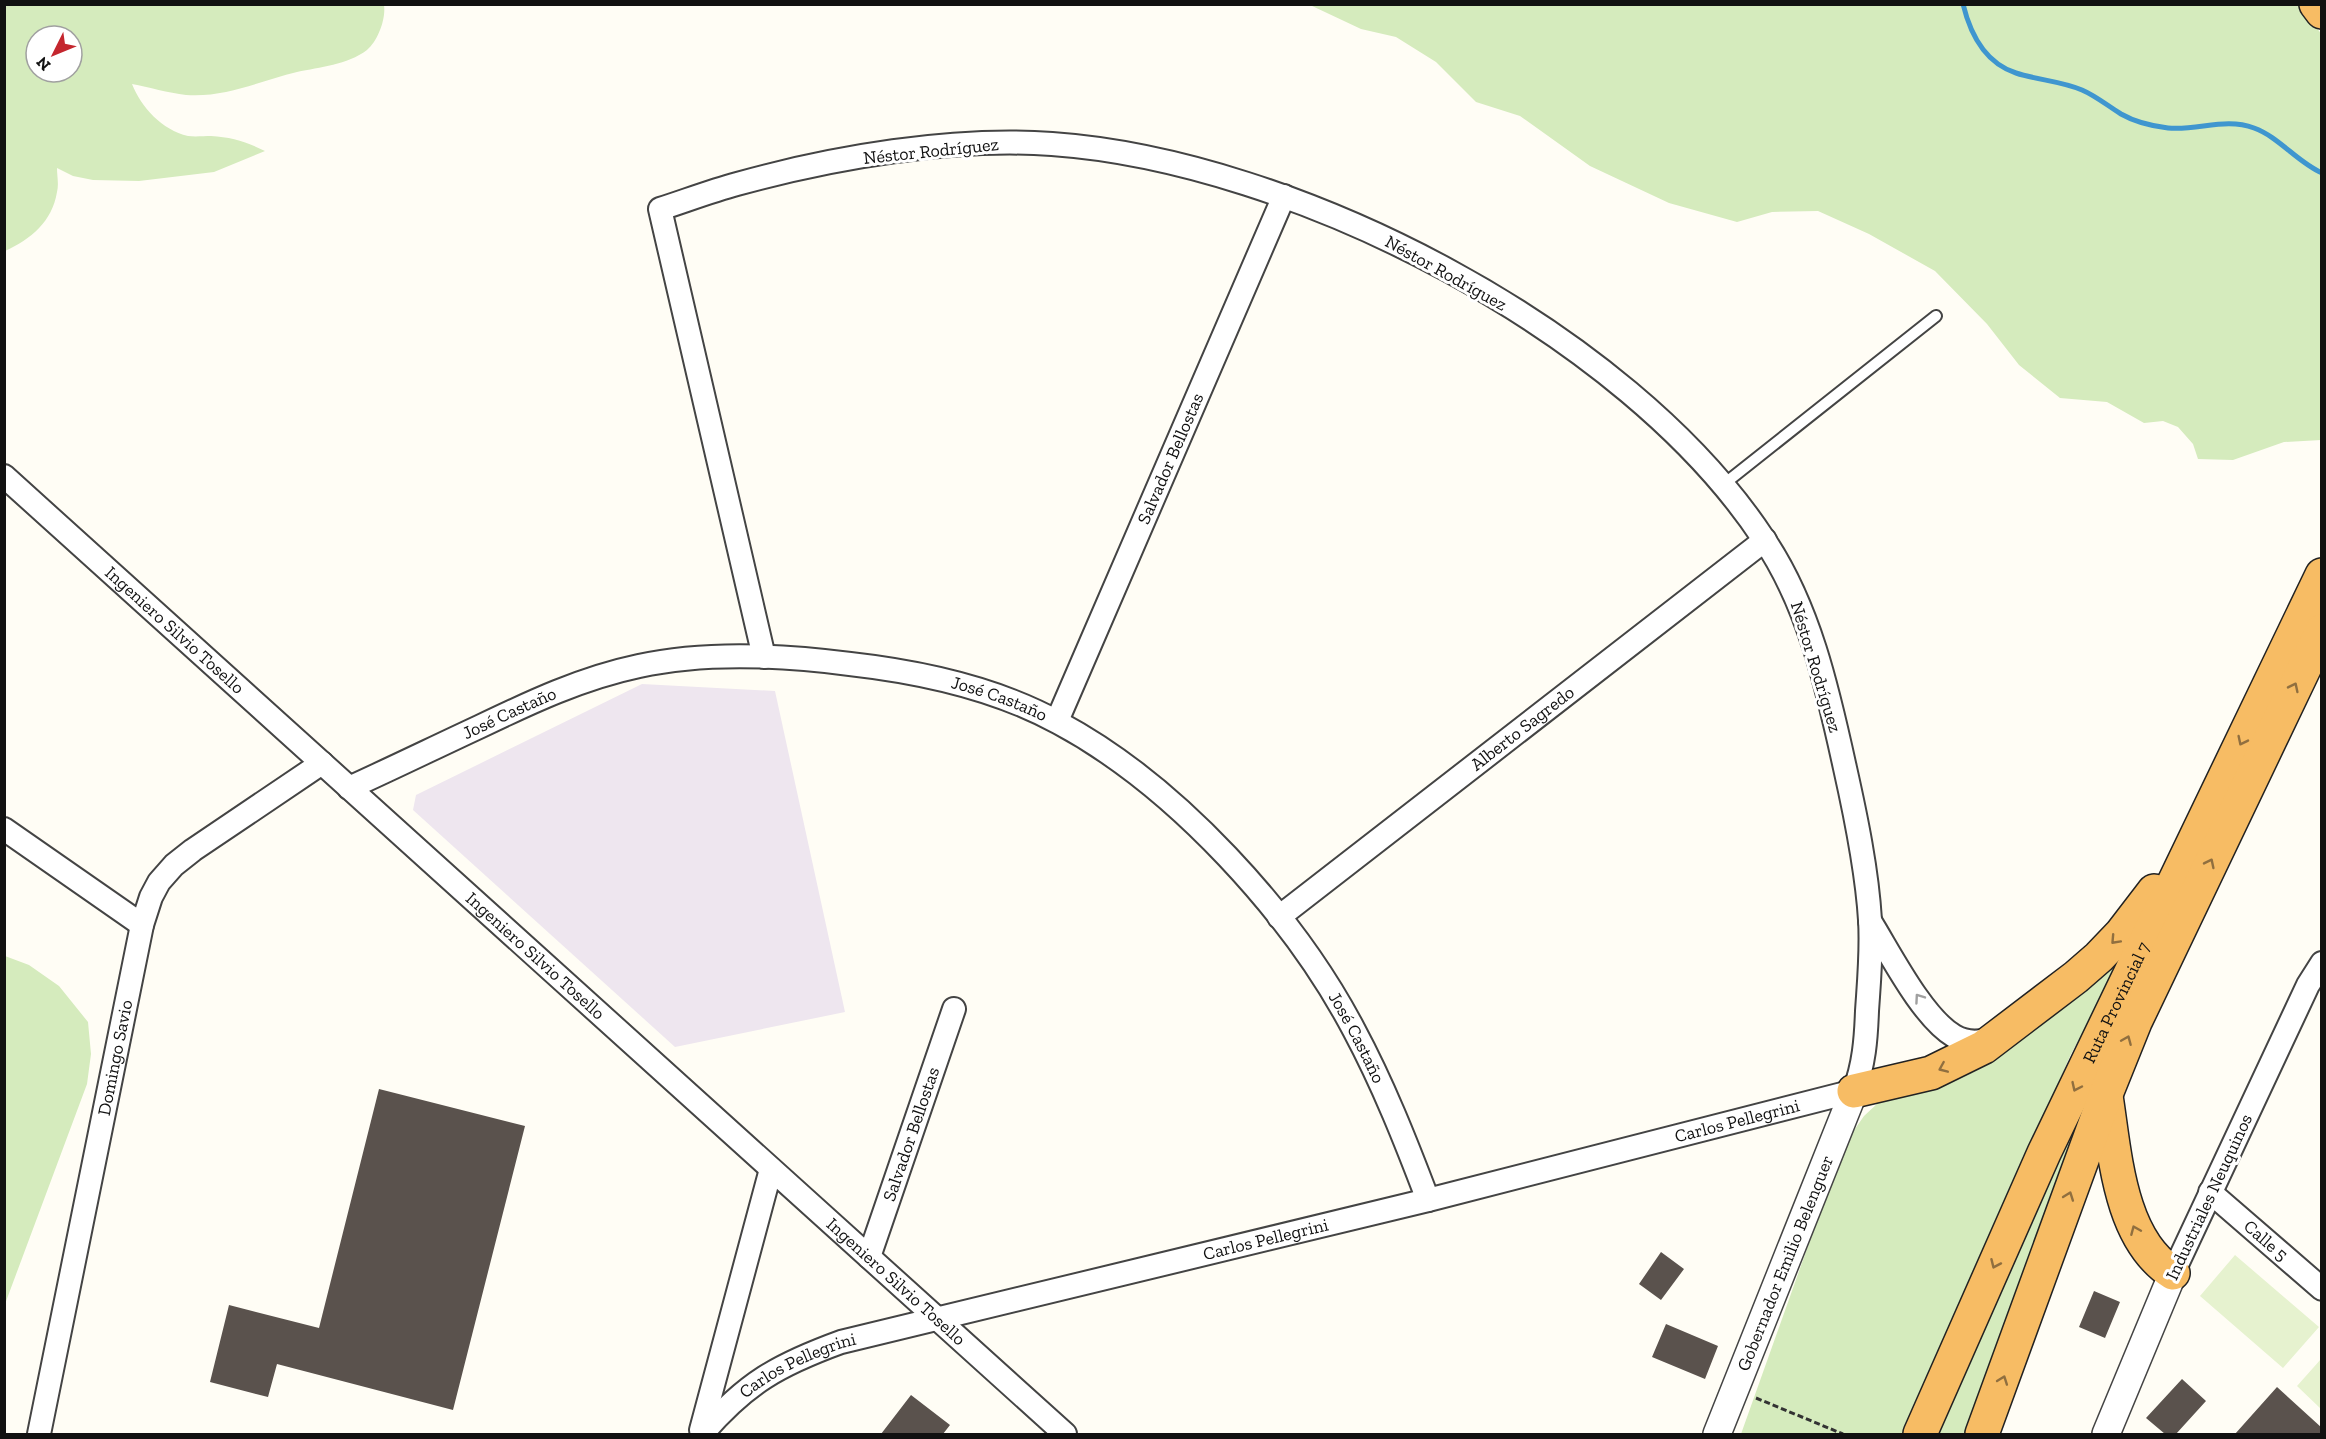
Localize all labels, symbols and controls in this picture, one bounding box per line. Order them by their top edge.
north arrow [24,24,84,84]
text: N [32,53,54,75]
street label: Néstor Rodríguez [862,133,1000,169]
street label: Néstor Rodríguez [1381,230,1511,316]
street label: Salvador Bellostas [1133,389,1209,527]
street label: Ingeniero Silvio Tosello [101,562,249,699]
street label: Néstor Rodríguez [1786,599,1846,735]
street label: José Castaño [949,671,1051,726]
street label: Alberto Sagredo [1466,681,1579,775]
street label: José Castaño [459,682,559,744]
one-way arrow [2287,683,2299,694]
one-way arrow [2237,734,2249,745]
one-way arrow [2202,858,2214,869]
street label: Ingeniero Silvio Tosello [461,887,610,1024]
one-way arrow [2111,933,2122,944]
street label: Ruta Provincial 7 [2078,938,2155,1067]
street label: José Castaño [1324,988,1390,1087]
one-way arrow [1915,993,1926,1004]
street label: Domingo Savio [93,998,138,1117]
one-way arrow [2120,1035,2132,1046]
one-way arrow [1938,1061,1949,1073]
street label: Salvador Bellostas [878,1064,944,1204]
one-way arrow [2071,1081,2083,1092]
street label: Carlos Pellegrini [1672,1094,1802,1147]
street label: Industriales Neuquinos [2161,1110,2257,1284]
street label: Gobernador Emilio Belenguer [1732,1152,1838,1374]
one-way arrow [2062,1191,2075,1202]
street label: Ingeniero Silvio Tosello [822,1213,970,1350]
street label: Carlos Pellegrini [1201,1214,1331,1265]
street label: Calle 5 [2239,1215,2293,1266]
one-way arrow [2130,1225,2142,1236]
one-way arrow [1990,1258,2002,1269]
street label: Carlos Pellegrini [735,1328,858,1403]
one-way arrow [1995,1375,2008,1386]

